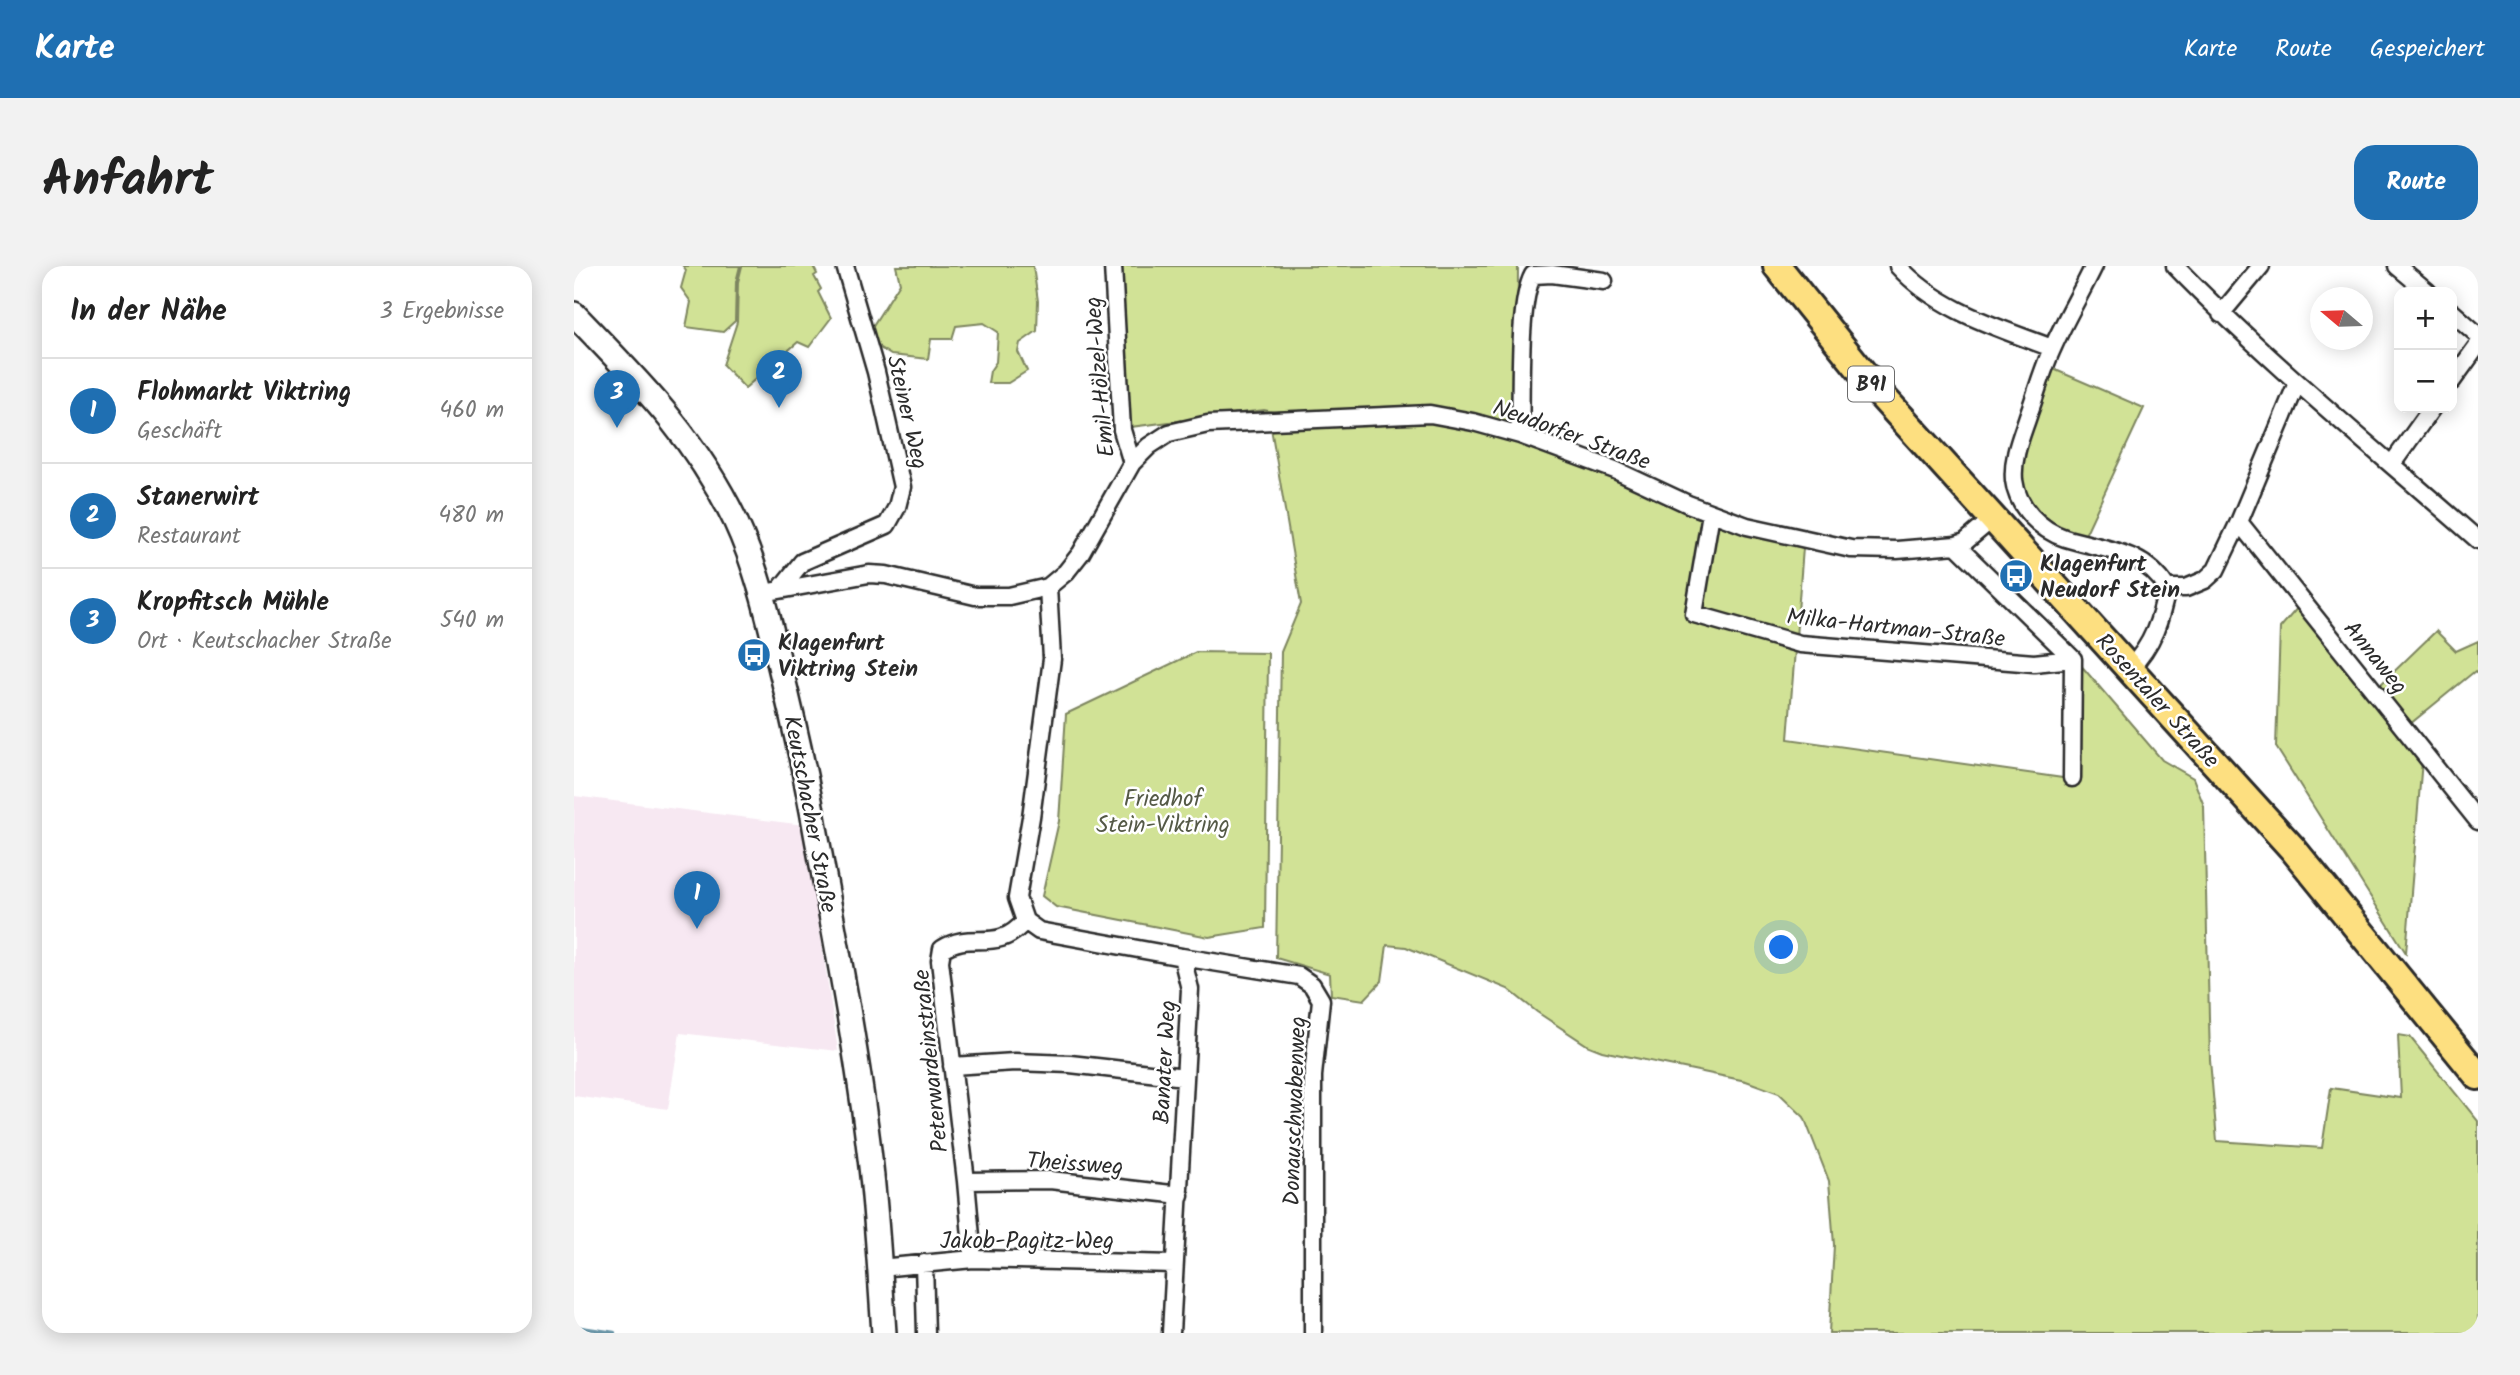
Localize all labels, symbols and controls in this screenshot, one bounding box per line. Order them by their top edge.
text: Karte [35,23,115,76]
text: Karte [2184,30,2237,69]
text: Route [2275,30,2332,69]
text: Gespeichert [2370,30,2485,69]
text: Anfahrt [42,143,214,221]
button: Route [2354,145,2478,220]
north arrow [2310,287,2373,350]
map controls [2394,287,2457,413]
button: + [2394,287,2457,350]
text: In der Nähe [70,288,227,336]
text: 3 Ergebnisse [380,294,504,330]
street label: Emil-Hölzel-Weg [1076,295,1126,458]
pin: 2 [756,350,802,408]
button: − [2394,350,2457,413]
street label: Steiner Weg [876,352,937,473]
road number: B91 [1848,366,1894,402]
pin: 3 [594,370,640,428]
text: Flohmarkt Viktring [137,372,351,414]
street label: Neudorfer Straße [1487,391,1655,481]
text: 1 [90,393,96,429]
text: 460 m [440,393,504,429]
text: Geschäft [137,414,222,450]
text: Stanerwirt [137,477,259,519]
text: 2 [86,498,100,534]
text: 480 m [438,498,504,534]
text: Restaurant [137,519,241,555]
place label: Klagenfurt Neudorf Stein [2040,547,2180,609]
bus stop icon: Klagenfurt Neudorf Stein [1997,557,2035,595]
text: Kropfitsch Mühle [137,582,329,624]
street label: Milka-Hartman-Straße [1785,600,2007,658]
text: 3 [87,603,99,639]
text: 540 m [440,603,504,639]
street label: Annaweg [2333,613,2416,703]
text: Ort · Keutschacher Straße [137,624,392,660]
street label: Rosentaler Straße [2086,625,2227,777]
place label: Klagenfurt Viktring Stein [778,626,918,688]
bus stop icon: Klagenfurt Viktring Stein [735,636,773,674]
street label: Keutschacher Straße [772,713,846,916]
park label: Friedhof Stein-Viktring [1096,782,1230,844]
pin: 1 [674,871,720,929]
your location [1764,930,1798,964]
street label: Peterwardeinstraße [904,967,960,1154]
street label: Banater Weg [1145,999,1187,1125]
street label: Donauschwabenweg [1275,1016,1317,1206]
street label: Theissweg [1025,1144,1124,1186]
street label: Jakob-Pagitz-Weg [940,1224,1114,1260]

